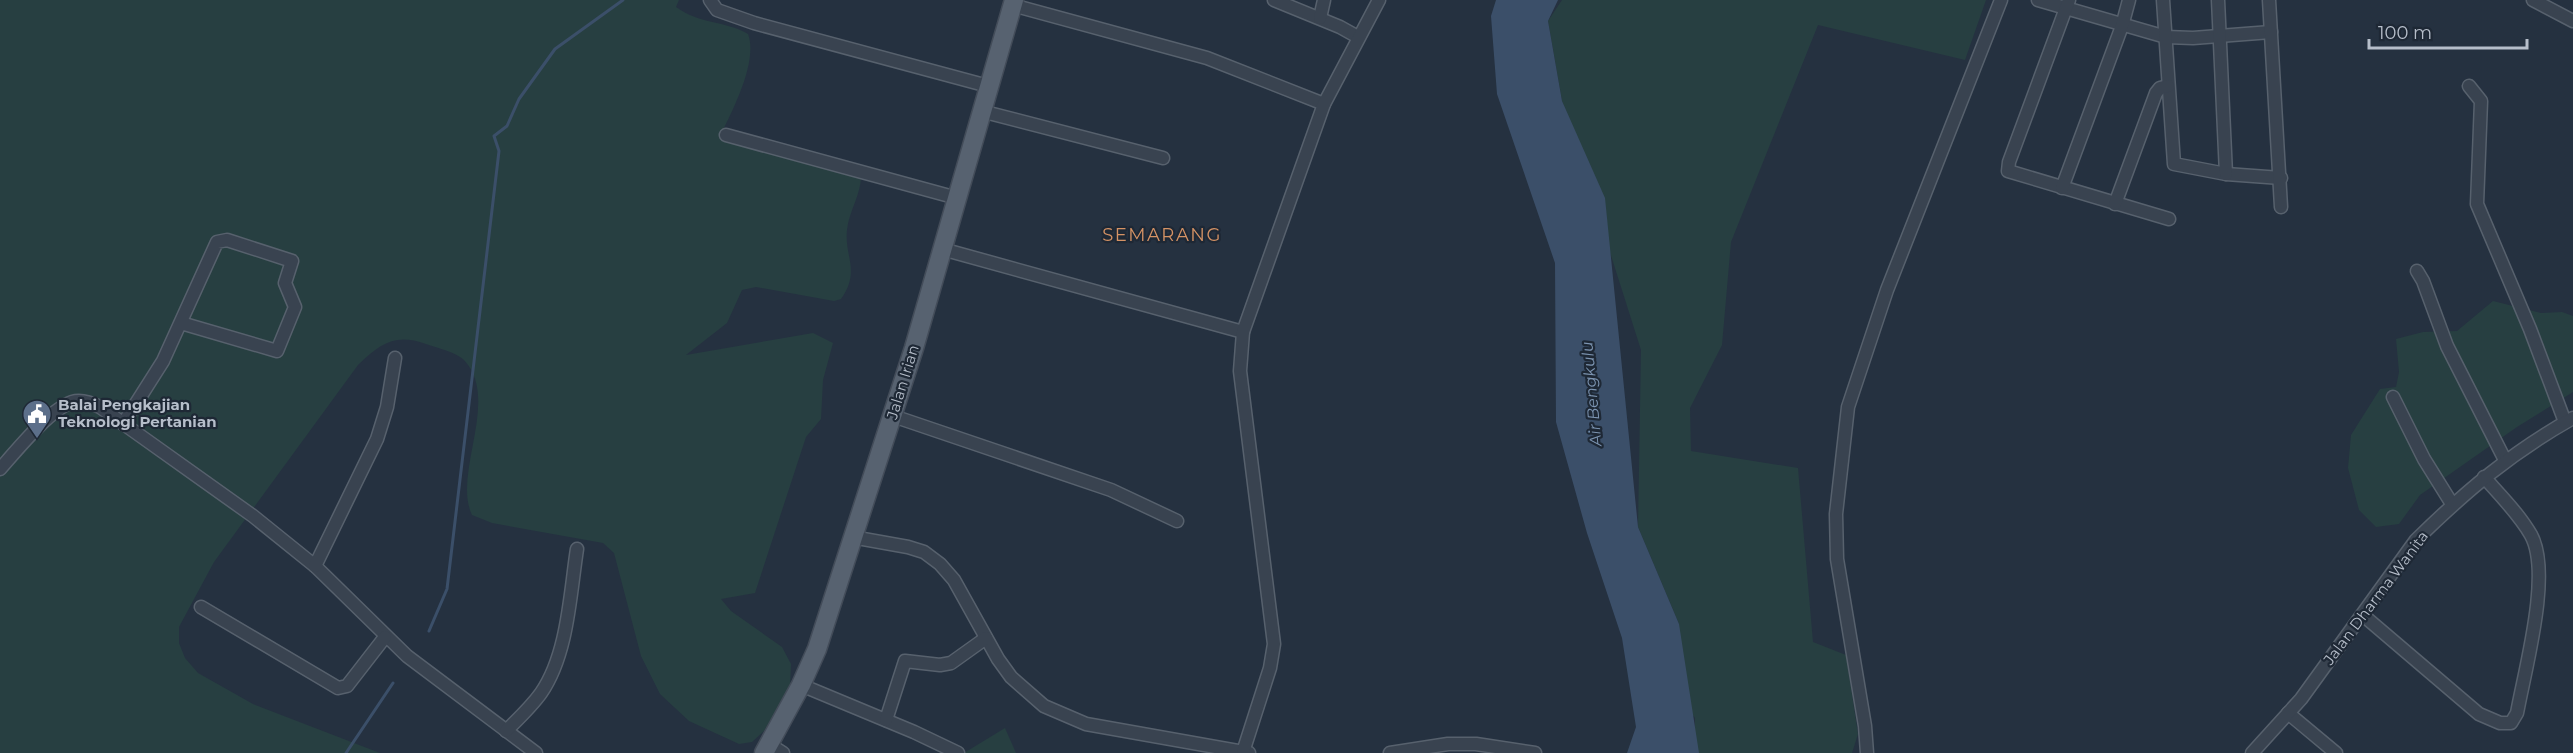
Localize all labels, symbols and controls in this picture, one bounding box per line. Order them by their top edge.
scale bar [2369,12,2526,50]
text: 100 m [2378,22,2432,44]
district label: SEMARANG [1102,224,1222,246]
water label: Air Bengkulu [1577,341,1606,448]
street label: Jalan Irian [882,342,923,422]
place label: Balai Pengkajian Teknologi Pertanian [58,395,217,431]
public building icon: Balai Pengkajian Teknologi Pertanian [21,398,53,440]
street label: Jalan Dharma Wanita [2318,527,2432,669]

